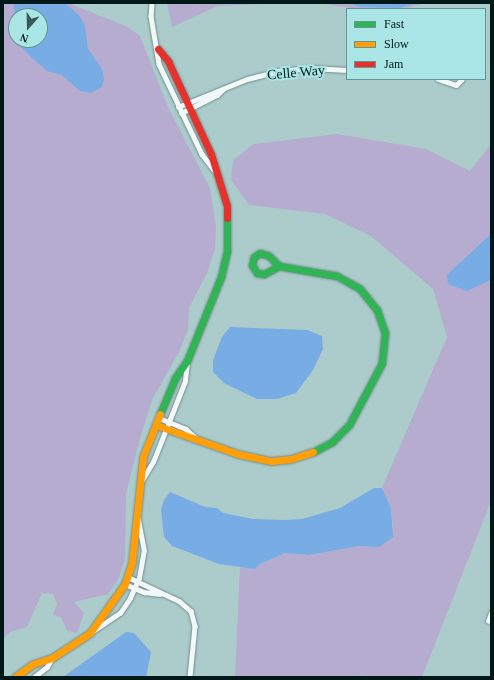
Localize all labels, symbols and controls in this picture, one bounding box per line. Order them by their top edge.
north arrow [8,8,48,48]
legend [346,8,486,80]
text: Fast [384,17,404,31]
text: N [18,31,30,45]
text: Slow [384,37,409,51]
text: Jam [384,57,403,71]
street label: Celle Way [266,62,326,84]

